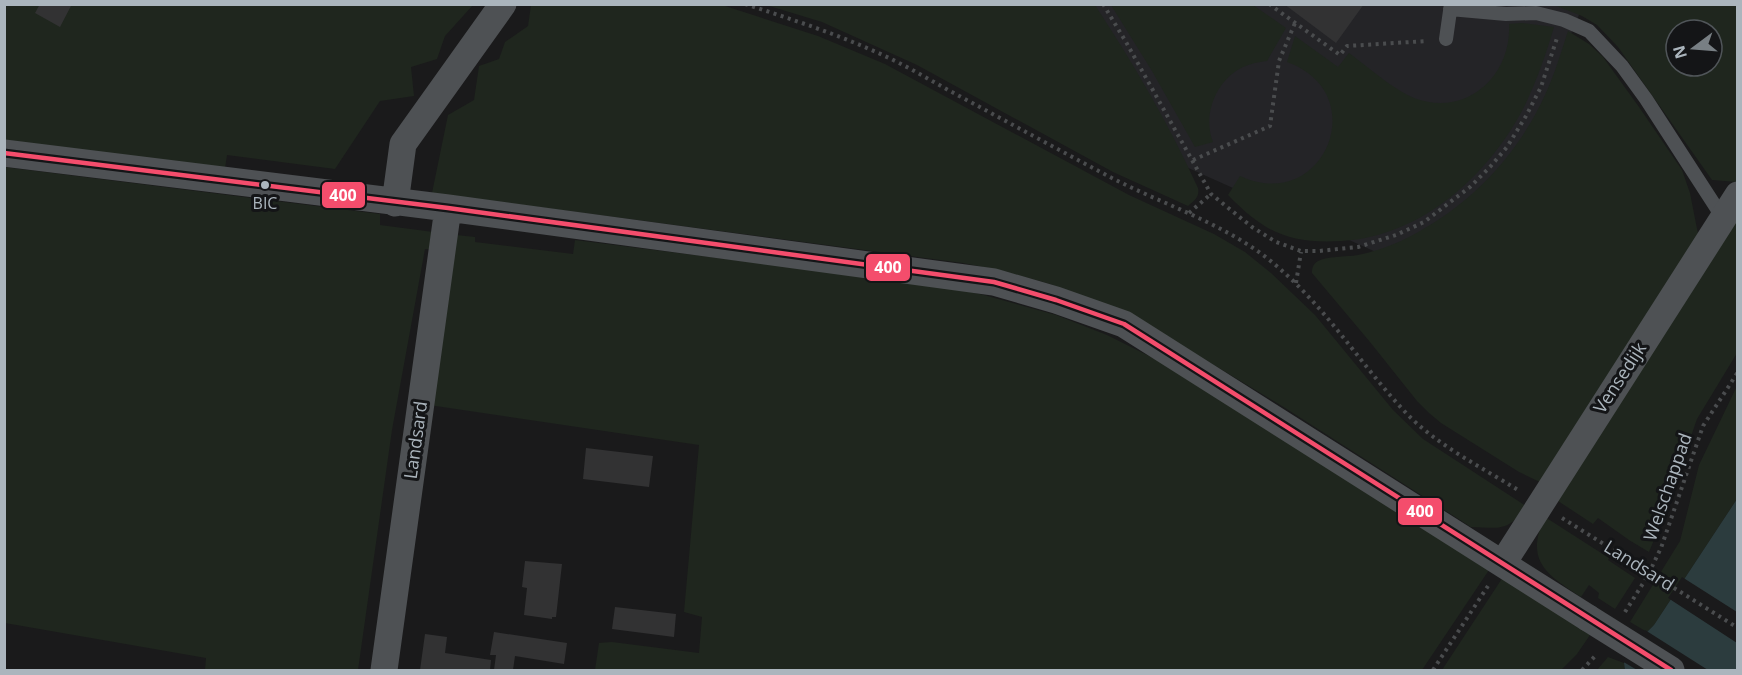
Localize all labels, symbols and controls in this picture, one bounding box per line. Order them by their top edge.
north arrow [1664,18,1724,78]
text: N [1667,43,1692,61]
marker: BIC [259,179,271,191]
line badge: 400 [321,181,366,209]
text: 400 [329,184,357,206]
place label: BIC [253,192,277,214]
line badge: 400 [865,253,911,282]
text: 400 [874,256,902,278]
street label: Vensedijk [1587,337,1651,418]
street label: Landsard [398,399,432,480]
street label: Welschappad [1637,430,1697,544]
line badge: 400 [1397,497,1443,526]
text: 400 [1406,500,1434,522]
street label: Landsard [1600,534,1679,596]

